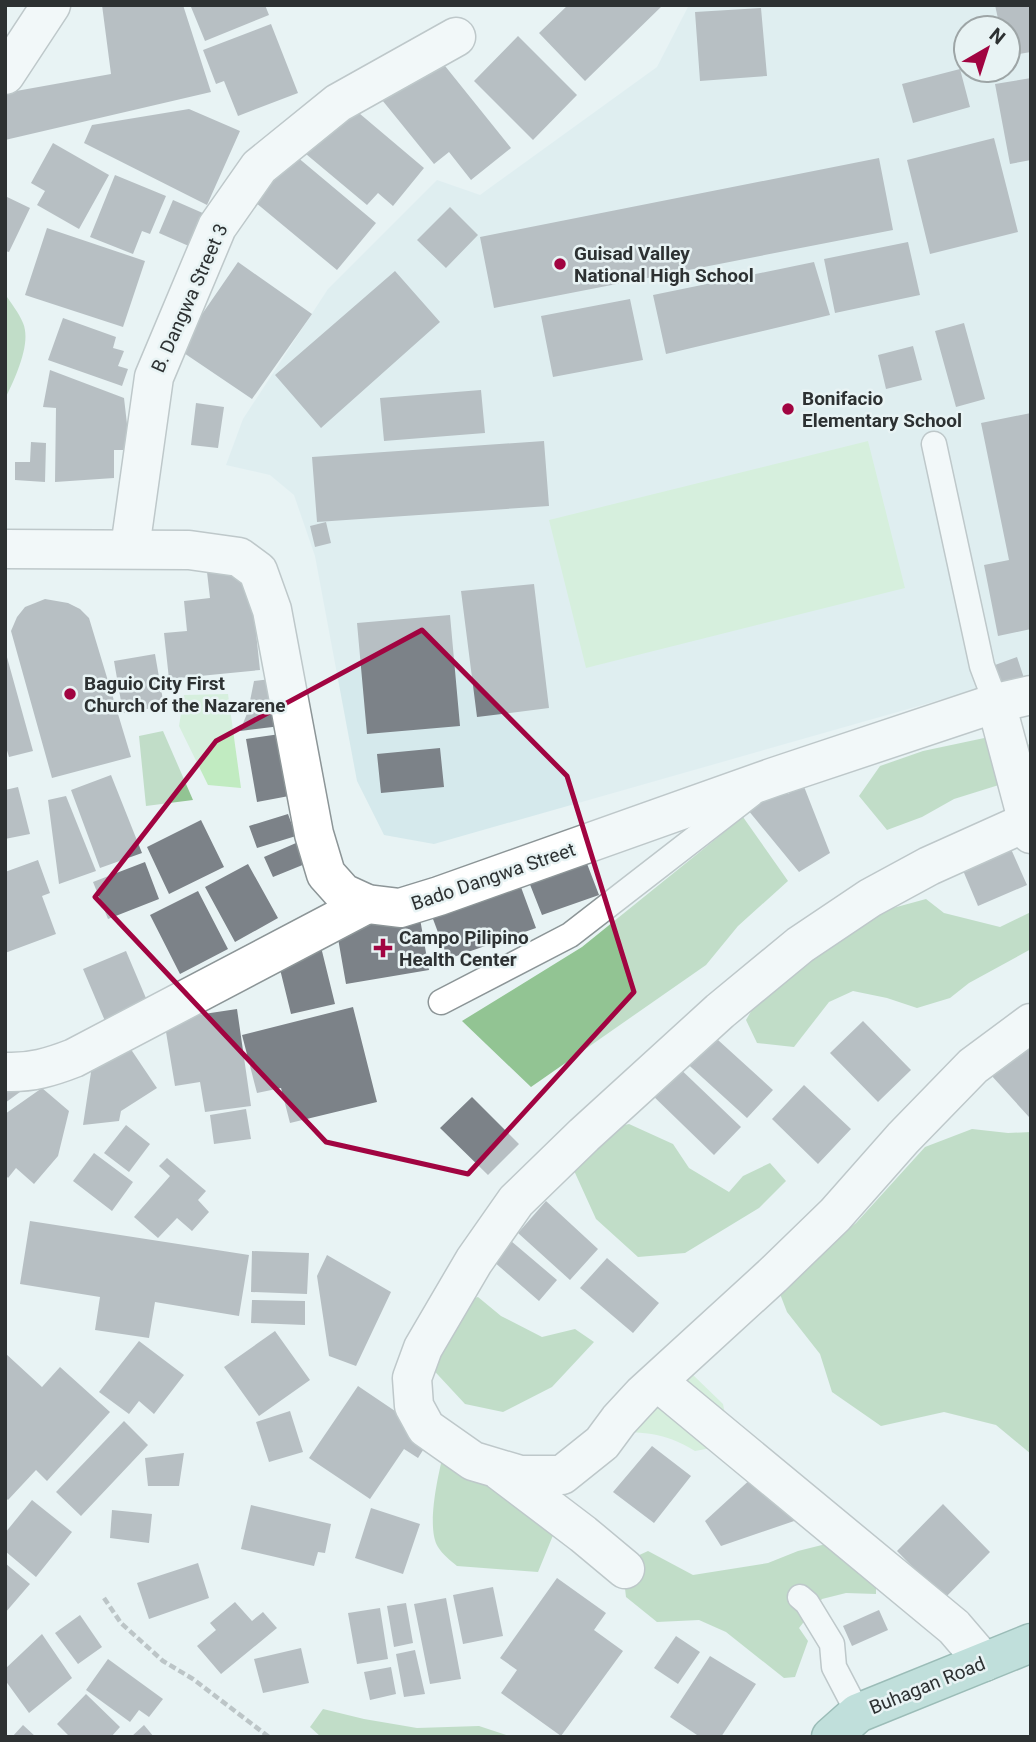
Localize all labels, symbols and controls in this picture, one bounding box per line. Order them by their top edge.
north arrow [952,14,1022,84]
text: N [985,23,1010,49]
street label: B. Dangwa Street 3 [146,220,233,376]
place label: Guisad Valley National High School [574,242,754,287]
marker: Guisad Valley National High School [552,256,568,272]
place label: Bonifacio Elementary School [802,387,962,432]
marker: Bonifacio Elementary School [780,401,796,417]
place label: Baguio City First Church of the Nazarene [84,672,285,717]
marker: Baguio City First Church of the Nazarene [62,686,78,702]
street label: Bado Dangwa Street [408,838,578,915]
place label: Campo Pilipino Health Center [399,926,529,971]
marker: Campo Pilipino Health Center [373,938,393,958]
street label: Buhagan Road [866,1652,988,1719]

